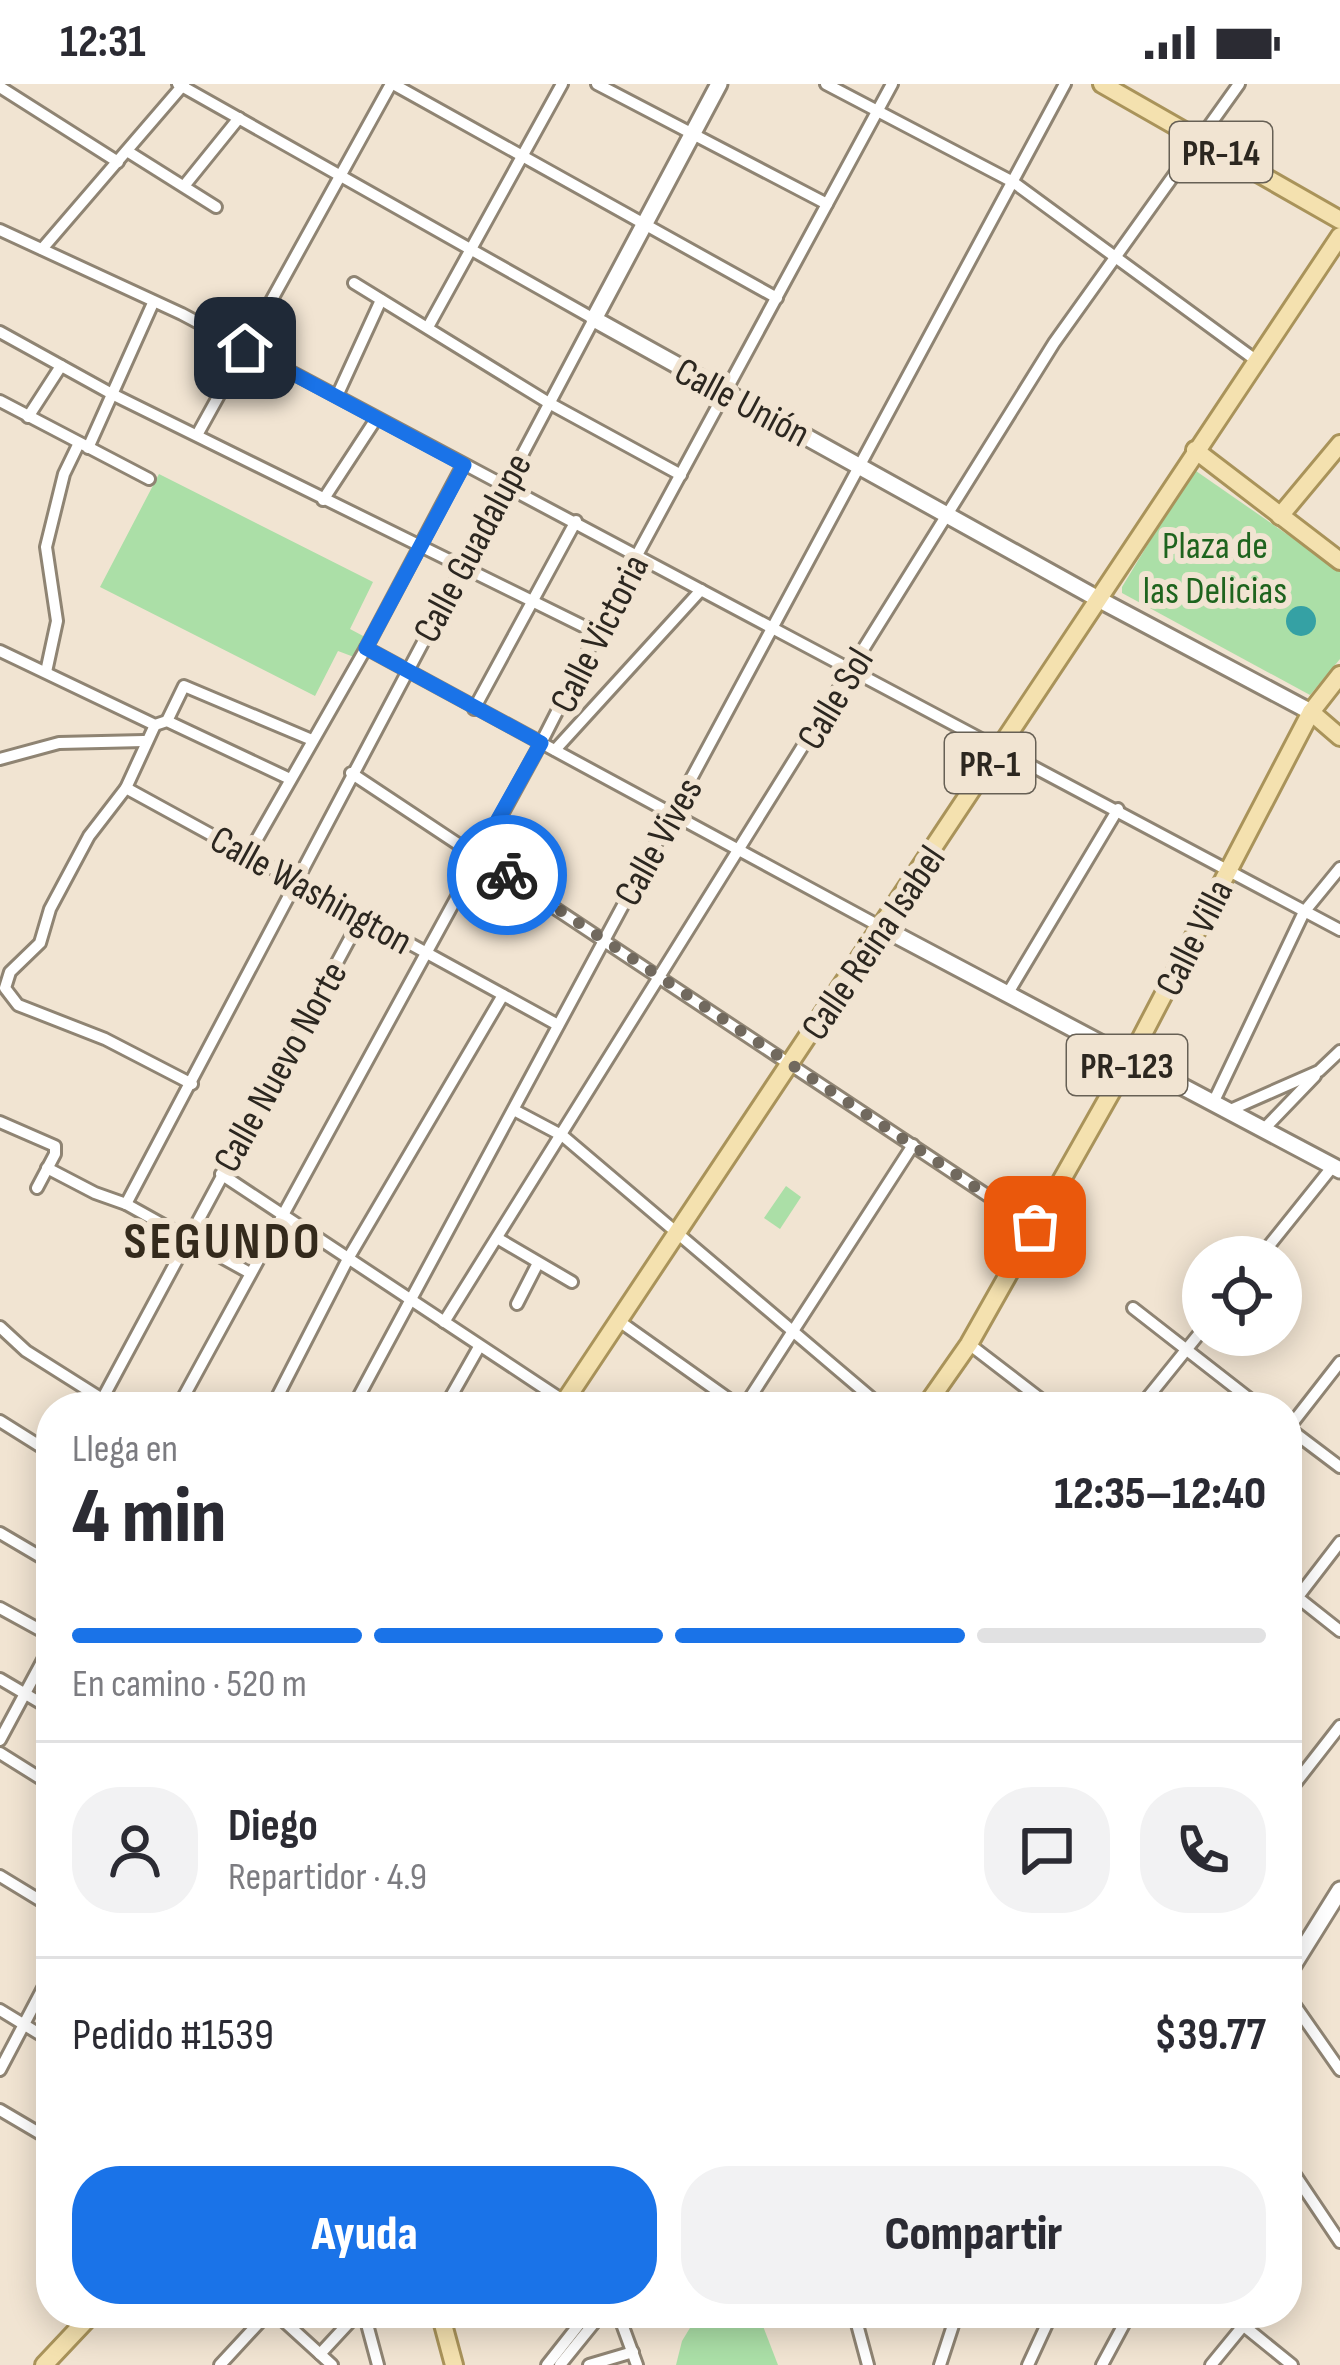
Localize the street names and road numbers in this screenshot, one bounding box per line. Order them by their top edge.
road number: PR-14 [1170,122,1272,182]
street label: Calle Unión [666,348,817,458]
street label: Calle Guadalupe [404,446,543,651]
street label: Calle Victoria [540,547,660,721]
street label: Calle Sol [788,640,885,758]
road number: PR-1 [945,733,1035,793]
street label: Calle Vives [605,770,713,914]
street label: Calle Washington [202,816,420,966]
street label: Calle Reina Isabel [792,837,956,1049]
street label: Calle Villa [1146,872,1244,1004]
street label: Calle Nuevo Norte [204,954,358,1181]
road number: PR-123 [1067,1035,1187,1095]

